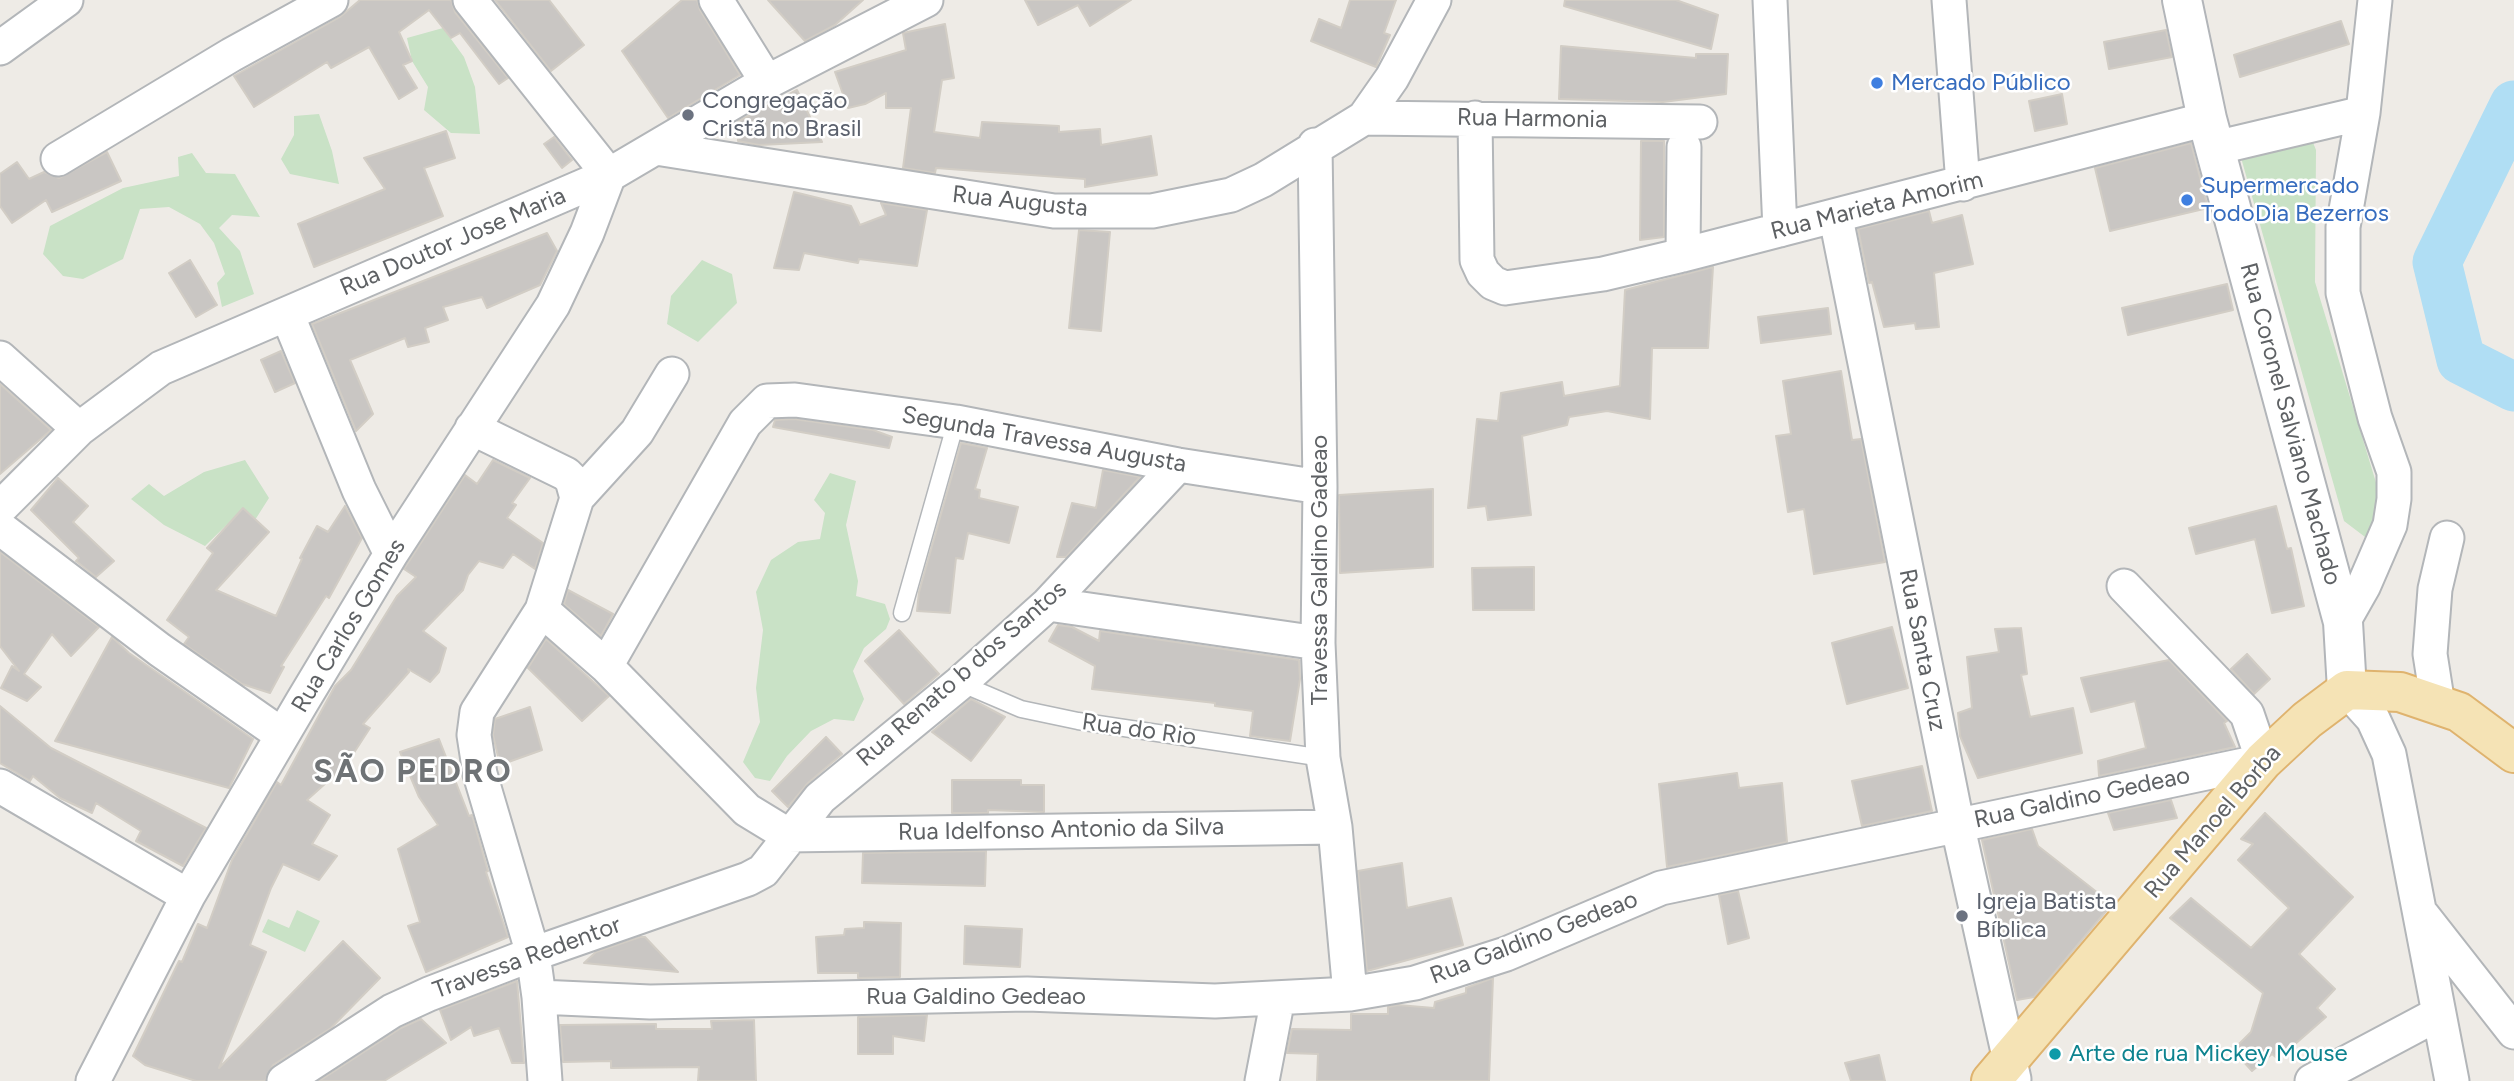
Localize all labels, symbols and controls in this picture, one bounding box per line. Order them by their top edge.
place label: Mercado Público [1891,69,2071,97]
marker: Mercado Público [1869,75,1885,91]
place label: Congregação Cristã no Brasil [702,87,862,143]
street label: Rua Harmonia [1457,103,1607,135]
marker: Congregação Cristã no Brasil [680,107,696,123]
street label: Rua Marieta Amorim [1768,166,1986,246]
place label: Supermercado TodoDia Bezerros [2201,172,2389,228]
street label: Rua Doutor Jose Maria [336,181,570,303]
street label: Rua Augusta [951,181,1089,223]
marker: Supermercado TodoDia Bezerros [2179,192,2195,208]
street label: Rua Coronel Salviano Machado [2233,260,2347,588]
street label: Segunda Travessa Augusta [899,401,1189,479]
street label: Travessa Galdino Gadeao [1306,435,1334,705]
street label: Rua Carlos Gomes [286,534,412,718]
street label: Rua Santa Cruz [1892,566,1952,734]
street label: Rua Renato b dos Santos [851,575,1073,773]
street label: Rua do Rio [1080,708,1198,752]
street label: Rua Manoel Borba [2139,739,2287,905]
district label: SÃO PEDRO [314,754,512,792]
street label: Rua Galdino Gedeao [1971,761,2193,835]
street label: Rua Idelfonso Antonio da Silva [898,813,1224,847]
street label: Rua Galdino Gedeao [1426,885,1642,991]
place label: Igreja Batista Bíblica [1976,888,2116,944]
marker: Igreja Batista Bíblica [1954,908,1970,924]
street label: Travessa Redentor [429,911,625,1005]
street label: Rua Galdino Gedeao [866,983,1086,1011]
place label: Arte de rua Mickey Mouse [2069,1040,2348,1068]
marker: Arte de rua Mickey Mouse [2047,1046,2063,1062]

